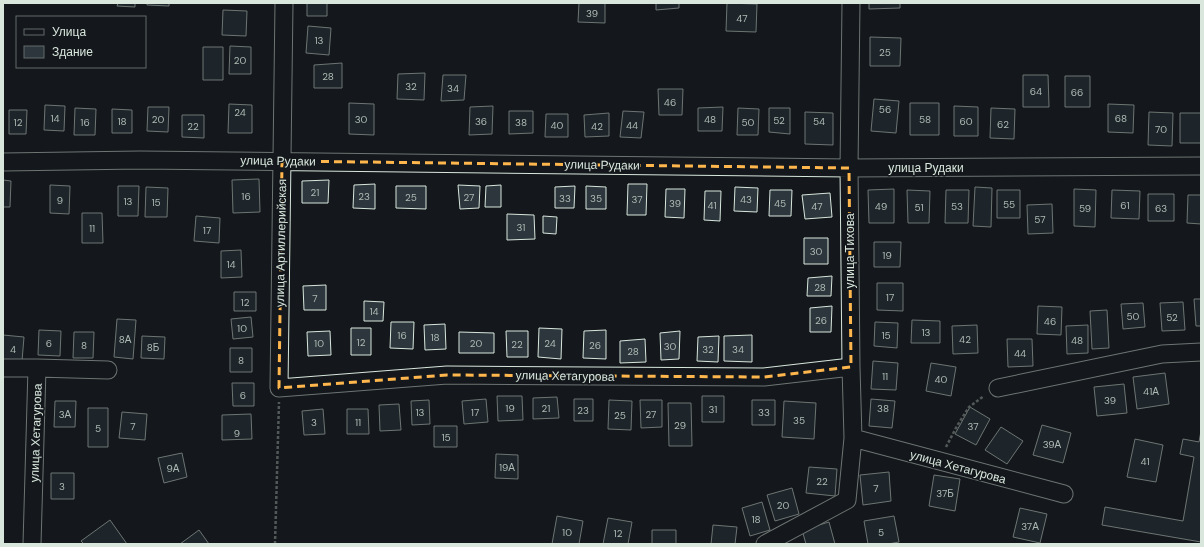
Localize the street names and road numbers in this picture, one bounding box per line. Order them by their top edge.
street label: улица Рудаки [240,152,316,170]
street label: улица Рудаки [564,156,640,174]
street label: улица Рудаки [888,160,964,176]
street label: улица Артиллерийская [272,179,290,307]
street label: улица Тихова [842,213,858,289]
street label: улица Хетагурова [515,367,615,385]
street label: улица Хетагурова [26,383,46,483]
street label: улица Хетагурова [908,446,1008,488]

